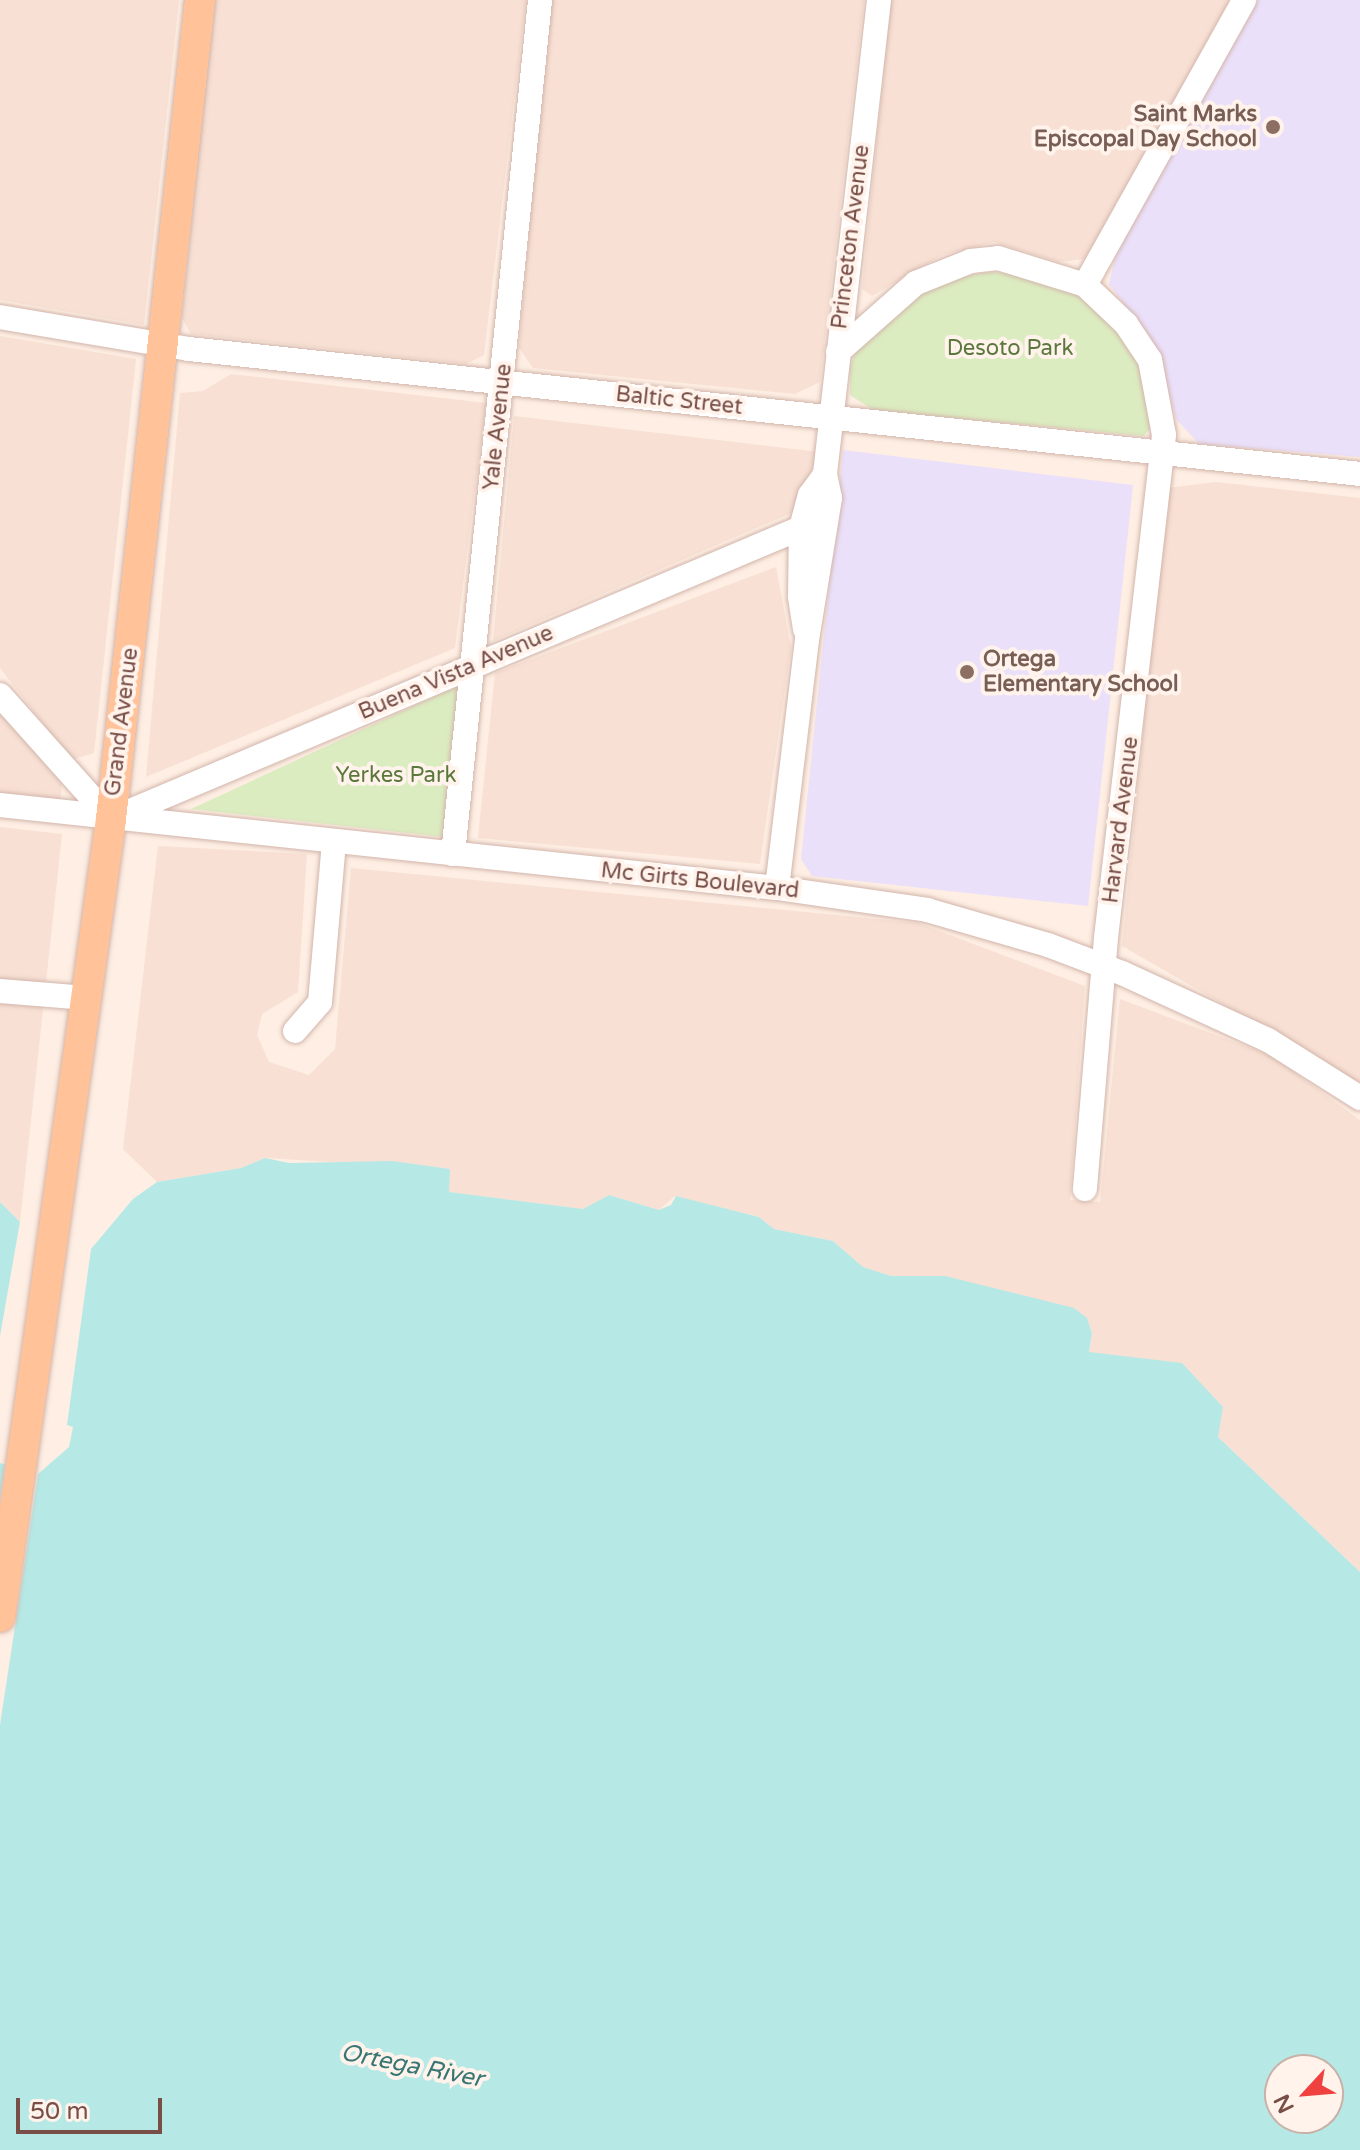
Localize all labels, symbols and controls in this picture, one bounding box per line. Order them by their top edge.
place label: Saint Marks Episcopal Day School [1034,101,1257,152]
marker: Saint Marks Episcopal Day School [1264,118,1282,136]
street label: Princeton Avenue [827,143,875,331]
park label: Desoto Park [947,336,1073,362]
street label: Yale Avenue [478,362,518,492]
street label: Baltic Street [614,381,744,421]
street label: Buena Vista Avenue [355,620,557,726]
street label: Grand Avenue [100,646,144,798]
place label: Ortega Elementary School [983,646,1178,698]
marker: Ortega Elementary School [958,663,976,681]
street label: Harvard Avenue [1098,735,1144,905]
park label: Yerkes Park [336,763,456,789]
street label: Mc Girts Boulevard [600,857,800,905]
water label: Ortega River [338,2038,486,2094]
north arrow [1264,2054,1344,2134]
scale bar [20,2082,166,2132]
text: N [1269,2090,1300,2117]
text: 50 m [30,2097,88,2126]

